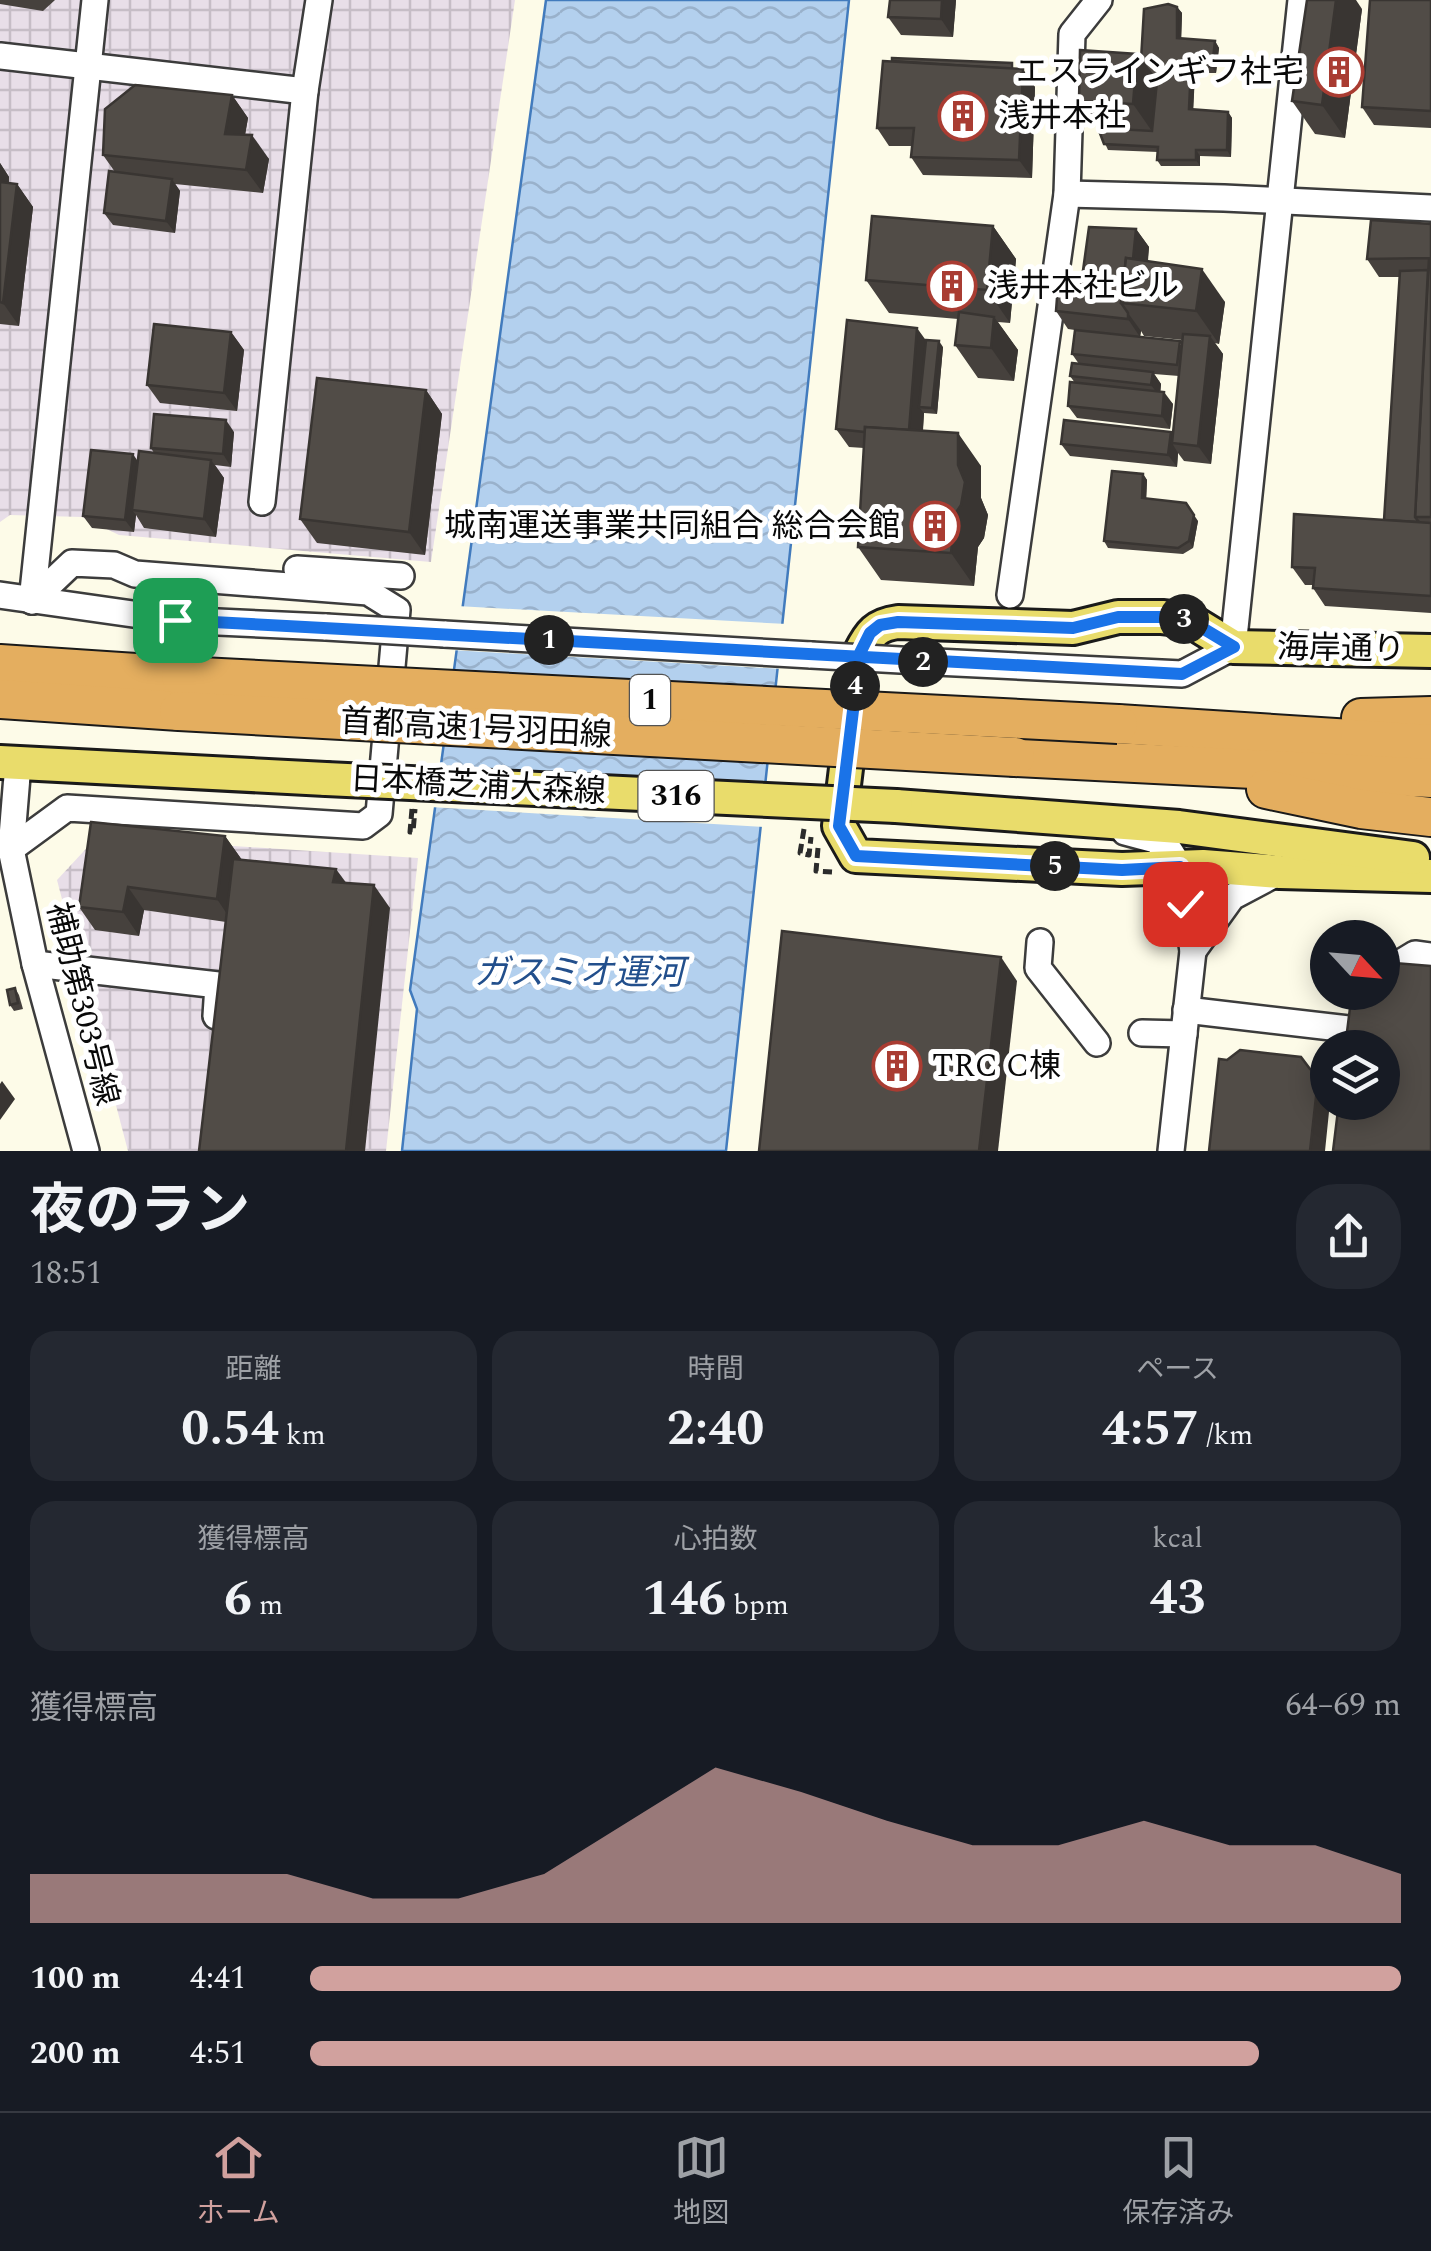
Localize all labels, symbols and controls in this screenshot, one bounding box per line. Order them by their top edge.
building icon: エスラインギフ社宅 [1313,46,1365,98]
place label: エスラインギフ社宅 [1016,48,1304,97]
building icon: 浅井本社 [937,90,989,142]
place label: 浅井本社 [998,92,1126,141]
building icon: 浅井本社ビル [926,260,978,312]
place label: 浅井本社ビル [987,262,1179,311]
building icon: 城南運送事業共同組合 総合会館 [909,500,961,552]
place label: 城南運送事業共同組合 総合会館 [444,502,900,551]
pin [133,578,218,663]
icon: arrive [148,593,203,648]
pin: 3 [1159,594,1209,644]
text: 3 [1176,597,1192,640]
pin: 1 [524,615,574,665]
text: 1 [541,618,557,661]
street label: 海岸通り [1277,623,1405,675]
pin: 2 [898,637,948,687]
text: 2 [915,640,931,683]
pin: 4 [830,661,880,711]
text: 4 [847,664,863,707]
road number: 1 [630,675,670,725]
street label: 首都高速1号羽田線 [339,697,613,761]
street label: 日本橋芝浦大森線 [349,755,607,817]
road number: 316 [638,771,714,821]
pin: 5 [1030,841,1080,891]
text: 5 [1047,844,1063,887]
pin [1143,862,1228,947]
icon: check [1158,877,1213,932]
street label: 補助第303号線 [33,897,131,1111]
north arrow [1310,920,1400,1010]
map controls [1310,920,1400,1120]
water label: ガスミオ運河 [474,947,690,1000]
button: layers [1310,1030,1400,1120]
building icon: TRC C棟 [871,1040,923,1092]
place label: TRC C棟 [932,1042,1061,1091]
text: 夜のラン [30,1170,250,1253]
button: share [1296,1184,1401,1289]
text: 18:51 [30,1249,102,1298]
text: 距離 [225,1348,282,1391]
text: 時間 [687,1348,744,1391]
text: ペース [1136,1348,1219,1391]
text: 0.54 [181,1391,279,1467]
text: 2:40 [667,1391,764,1467]
text: 4:57 [1102,1391,1199,1467]
text: km [279,1414,326,1457]
text: /km [1199,1414,1253,1457]
text: kcal [1152,1517,1203,1560]
text: 獲得標高 [197,1518,310,1561]
text: 心拍数 [673,1518,758,1561]
text: 43 [1149,1560,1206,1636]
text: 6 [224,1561,252,1637]
text: 146 [642,1561,726,1637]
text: m [252,1584,283,1627]
text: bpm [726,1584,789,1627]
text: 64–69 m [1285,1681,1401,1730]
text: 獲得標高 [30,1684,158,1733]
text: 100 m [30,1954,121,2003]
text: 4:41 [190,1954,246,2003]
text: 200 m [30,2029,121,2078]
text: 4:51 [190,2029,246,2078]
tab: ホーム [197,2130,280,2235]
tab: 地図 [673,2130,729,2235]
tab: 保存済み [1122,2130,1234,2235]

